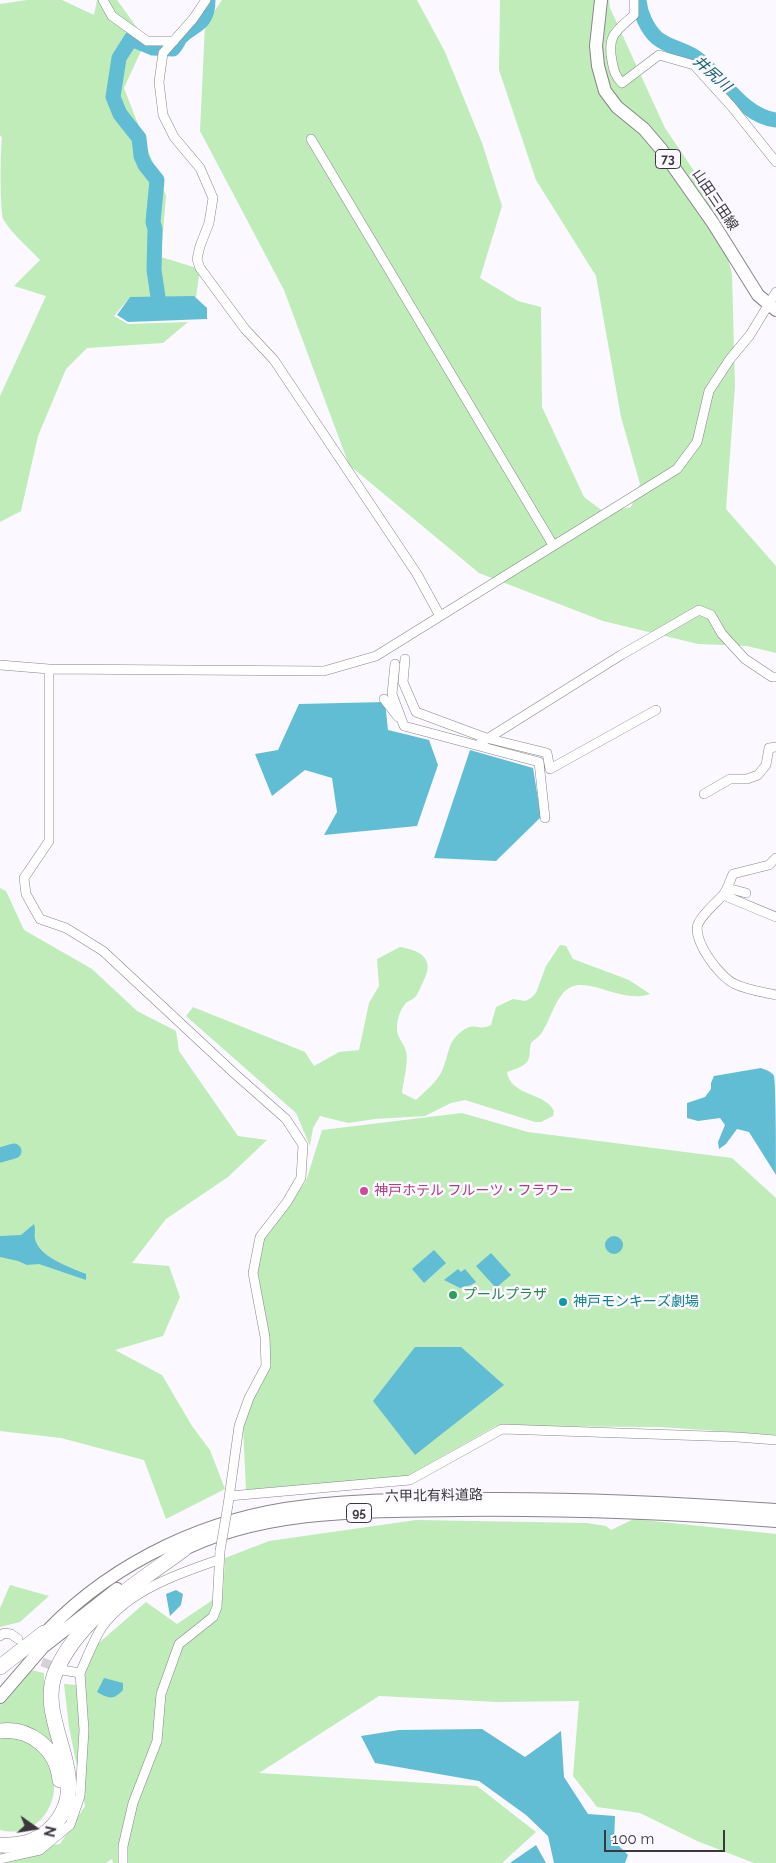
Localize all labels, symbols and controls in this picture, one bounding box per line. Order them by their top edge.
water label: 井尻川 [689,52,735,96]
road number: 73 [656,150,680,168]
street label: 山田三田線 [688,166,742,234]
place label: 神戸ホテル フルーツ・フラワー [374,1183,574,1199]
marker: 神戸ホテル フルーツ・フラワー [358,1185,370,1197]
place label: プールプラザ [463,1287,547,1303]
marker: プールプラザ [447,1289,459,1301]
place label: 神戸モンキーズ劇場 [573,1294,699,1310]
marker: 神戸モンキーズ劇場 [557,1296,569,1308]
street label: 六甲北有料道路 [385,1487,483,1505]
road number: 95 [346,1504,372,1522]
north arrow [10,1803,60,1853]
scale bar [606,1820,727,1852]
text: N [41,1824,59,1838]
text: 100 m [612,1830,654,1848]

